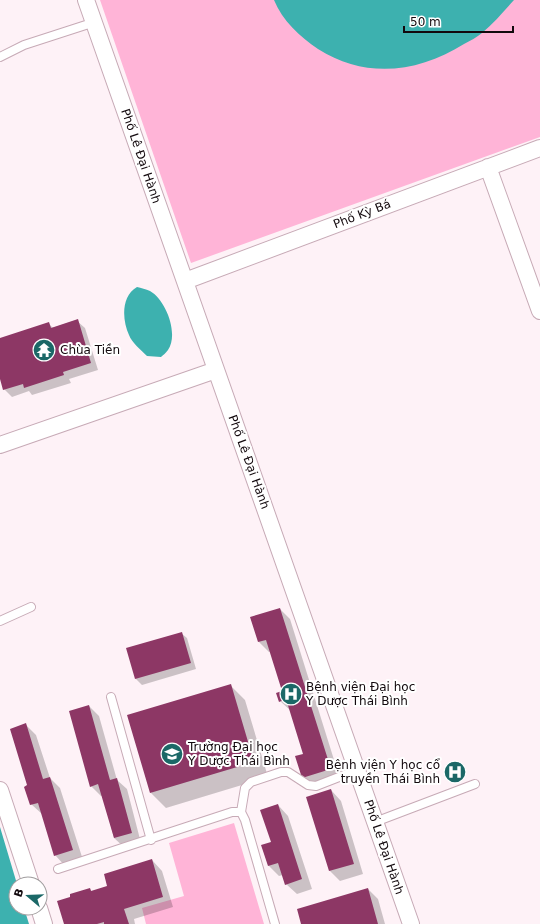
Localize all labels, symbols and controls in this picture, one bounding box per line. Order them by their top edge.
scale bar [404,8,513,34]
text: 50 m [410,15,441,29]
street label: Phố Lê Đại Hành [118,107,164,205]
street label: Phố Kỳ Bá [331,197,393,231]
temple icon: Chùa Tiền [31,337,57,363]
place label: Chùa Tiền [60,343,120,357]
street label: Phố Lê Đại Hành [225,413,273,511]
place label: Bệnh viện Đại học Y Dược Thái Bình [305,680,415,708]
hospital icon: Bệnh viện Đại học Y Dược Thái Bình [278,681,304,707]
place label: Trường Đại học Y Dược Thái Bình [187,740,290,768]
school or university icon: Trường Đại học Y Dược Thái Bình [159,741,185,767]
place label: Bệnh viện Y học cổ truyền Thái Bình [326,758,441,786]
hospital icon: Bệnh viện Y học cổ truyền Thái Bình [442,759,468,785]
street label: Phố Lê Đại Hành [361,798,407,896]
north arrow [8,876,48,916]
text: B [12,887,27,899]

